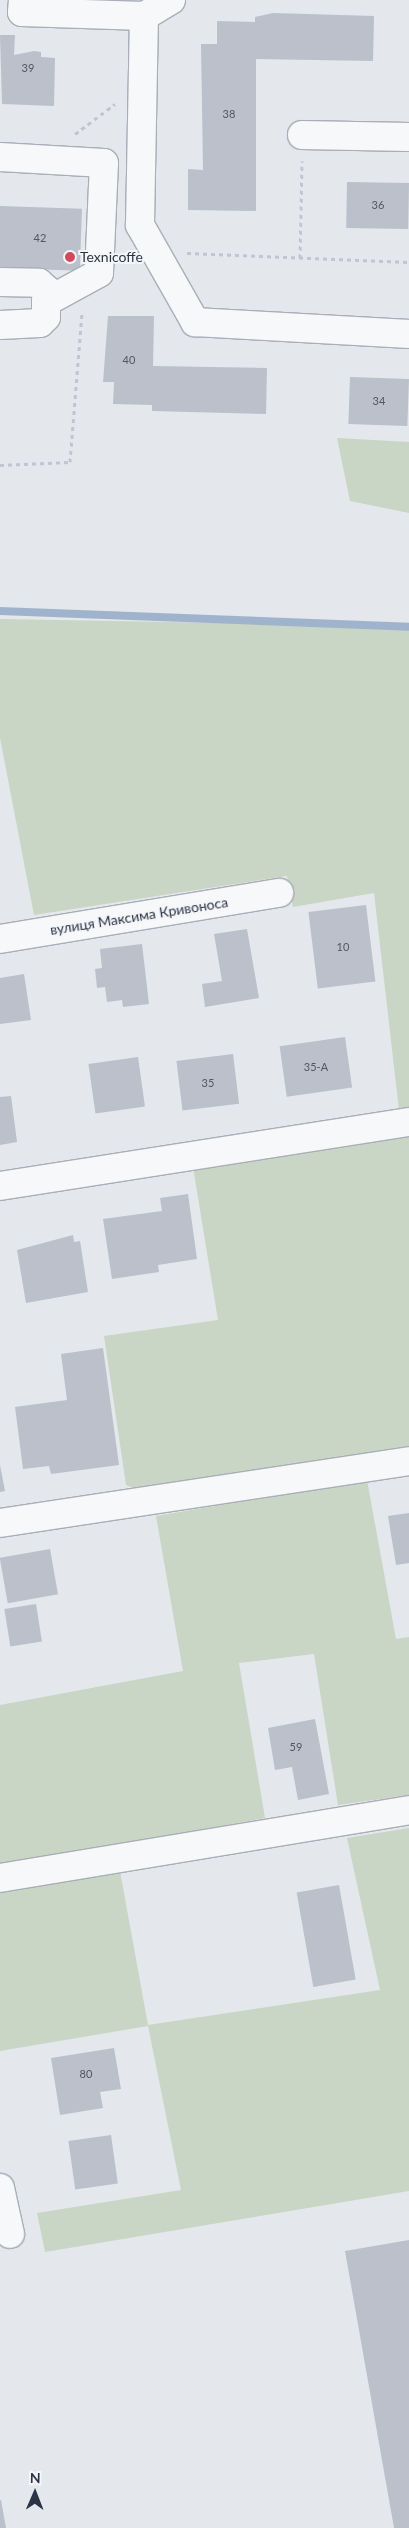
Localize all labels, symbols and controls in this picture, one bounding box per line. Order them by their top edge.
house number: 39 [22,61,34,75]
house number: 38 [223,107,235,121]
house number: 36 [372,198,384,212]
house number: 42 [34,231,46,245]
place label: Texnicoffe [80,249,143,265]
marker: Texnicoffe [64,251,76,263]
house number: 40 [123,353,135,367]
house number: 34 [373,394,385,408]
street label: вулиця Максима Кривоноса [49,894,229,938]
house number: 10 [337,940,349,954]
house number: 35-А [304,1060,328,1074]
house number: 35 [202,1076,214,1090]
house number: 59 [290,1740,302,1754]
house number: 80 [80,2067,92,2081]
north arrow [10,2468,60,2518]
text: N [30,2469,41,2486]

